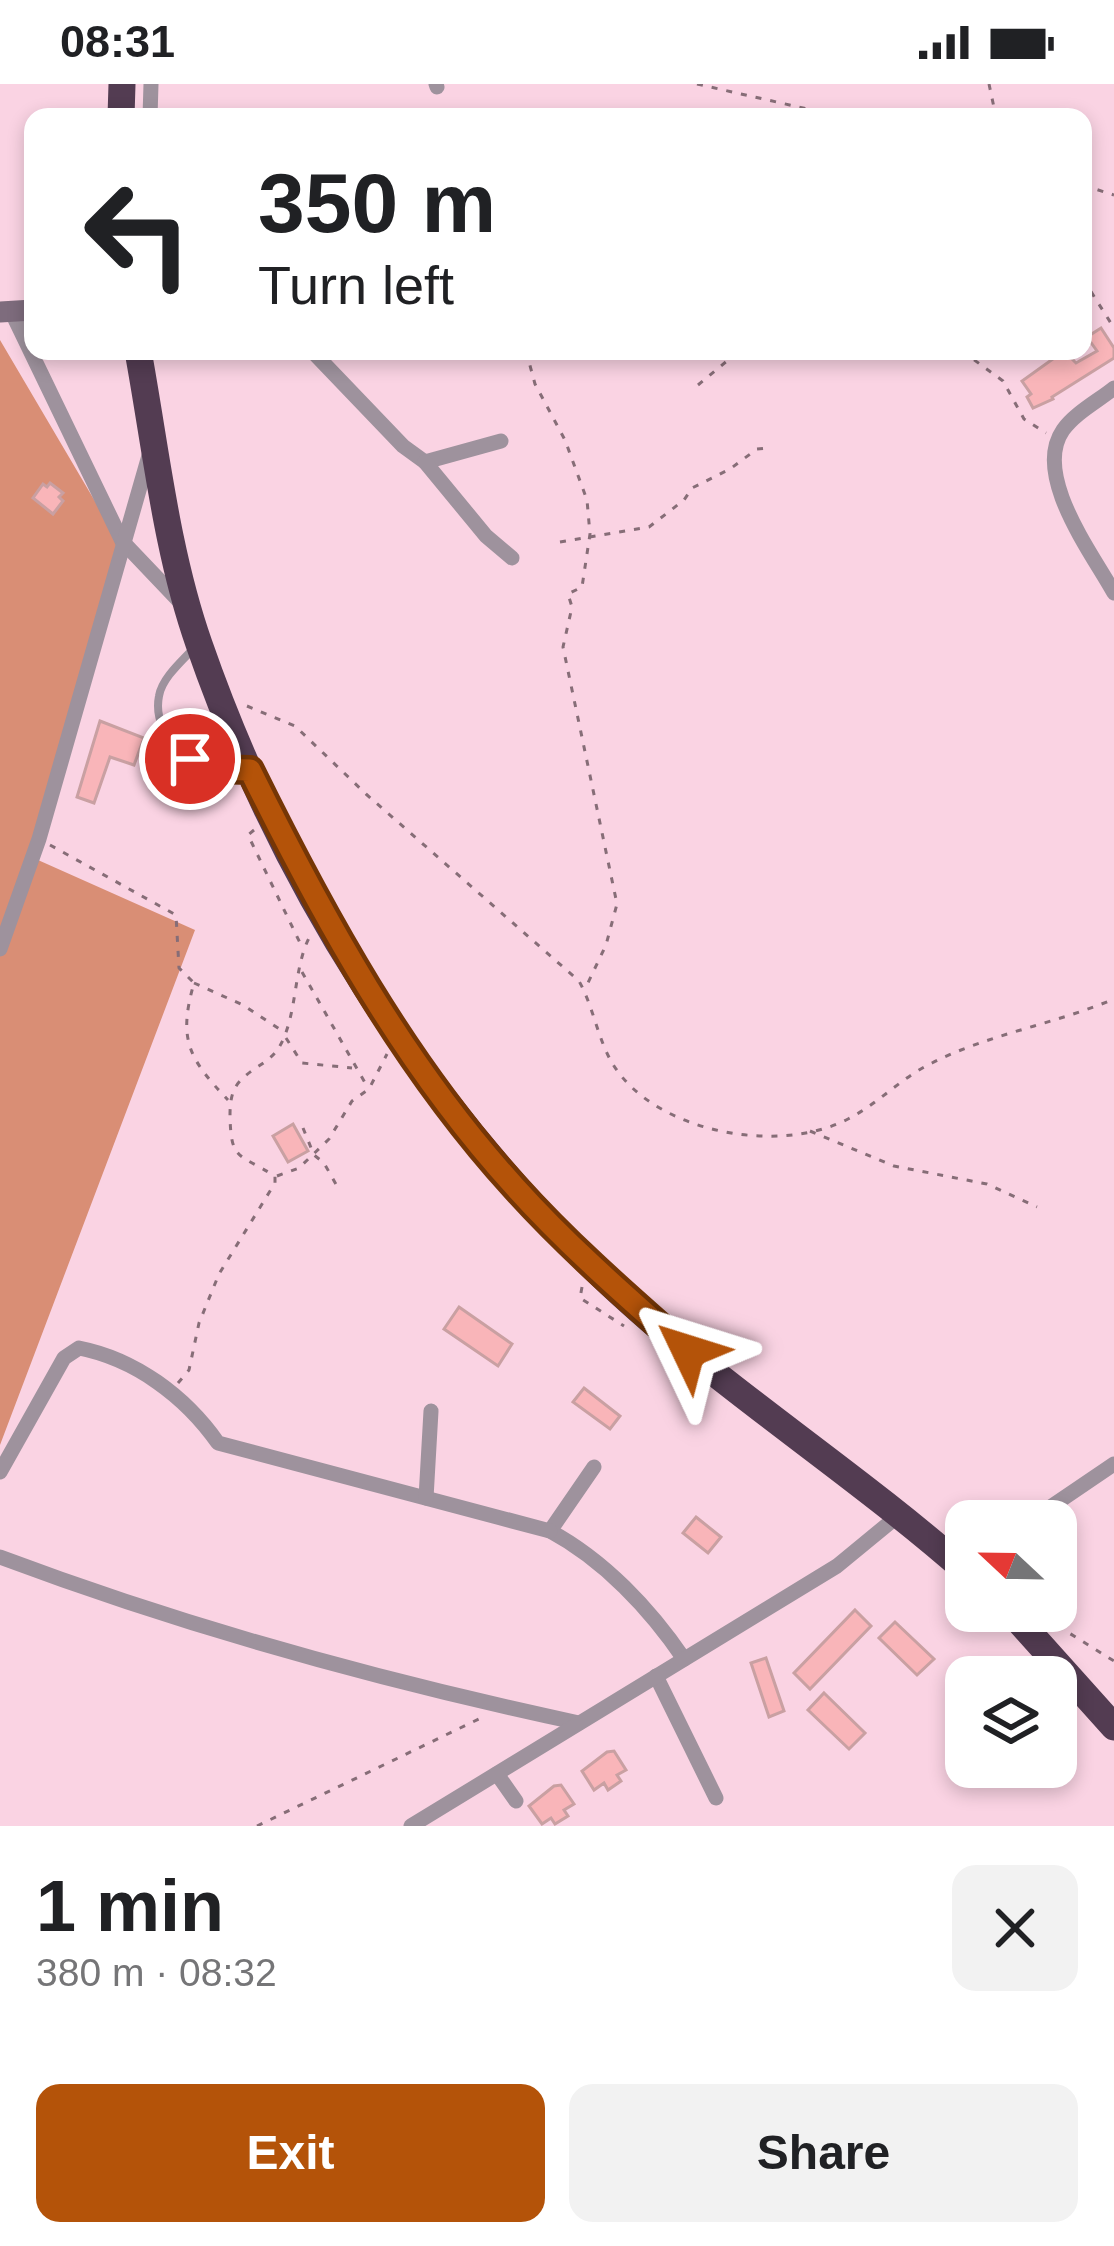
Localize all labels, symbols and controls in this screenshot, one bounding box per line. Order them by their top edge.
text: 08:31 [60,16,175,67]
icon: left [60,156,216,312]
text: 350 m [258,156,496,250]
text: Turn left [258,255,454,315]
pin [139,708,241,810]
icon: arrive [157,726,223,792]
position arrow [625,1288,751,1414]
north arrow [945,1500,1077,1632]
map controls [945,1500,1077,1788]
button: layers [945,1656,1077,1788]
button: close [952,1865,1078,1991]
text: 1 min [36,1866,224,1946]
text: 380 m · 08:32 [36,1951,277,1994]
button: Exit [36,2084,545,2222]
button: Share [569,2084,1078,2222]

